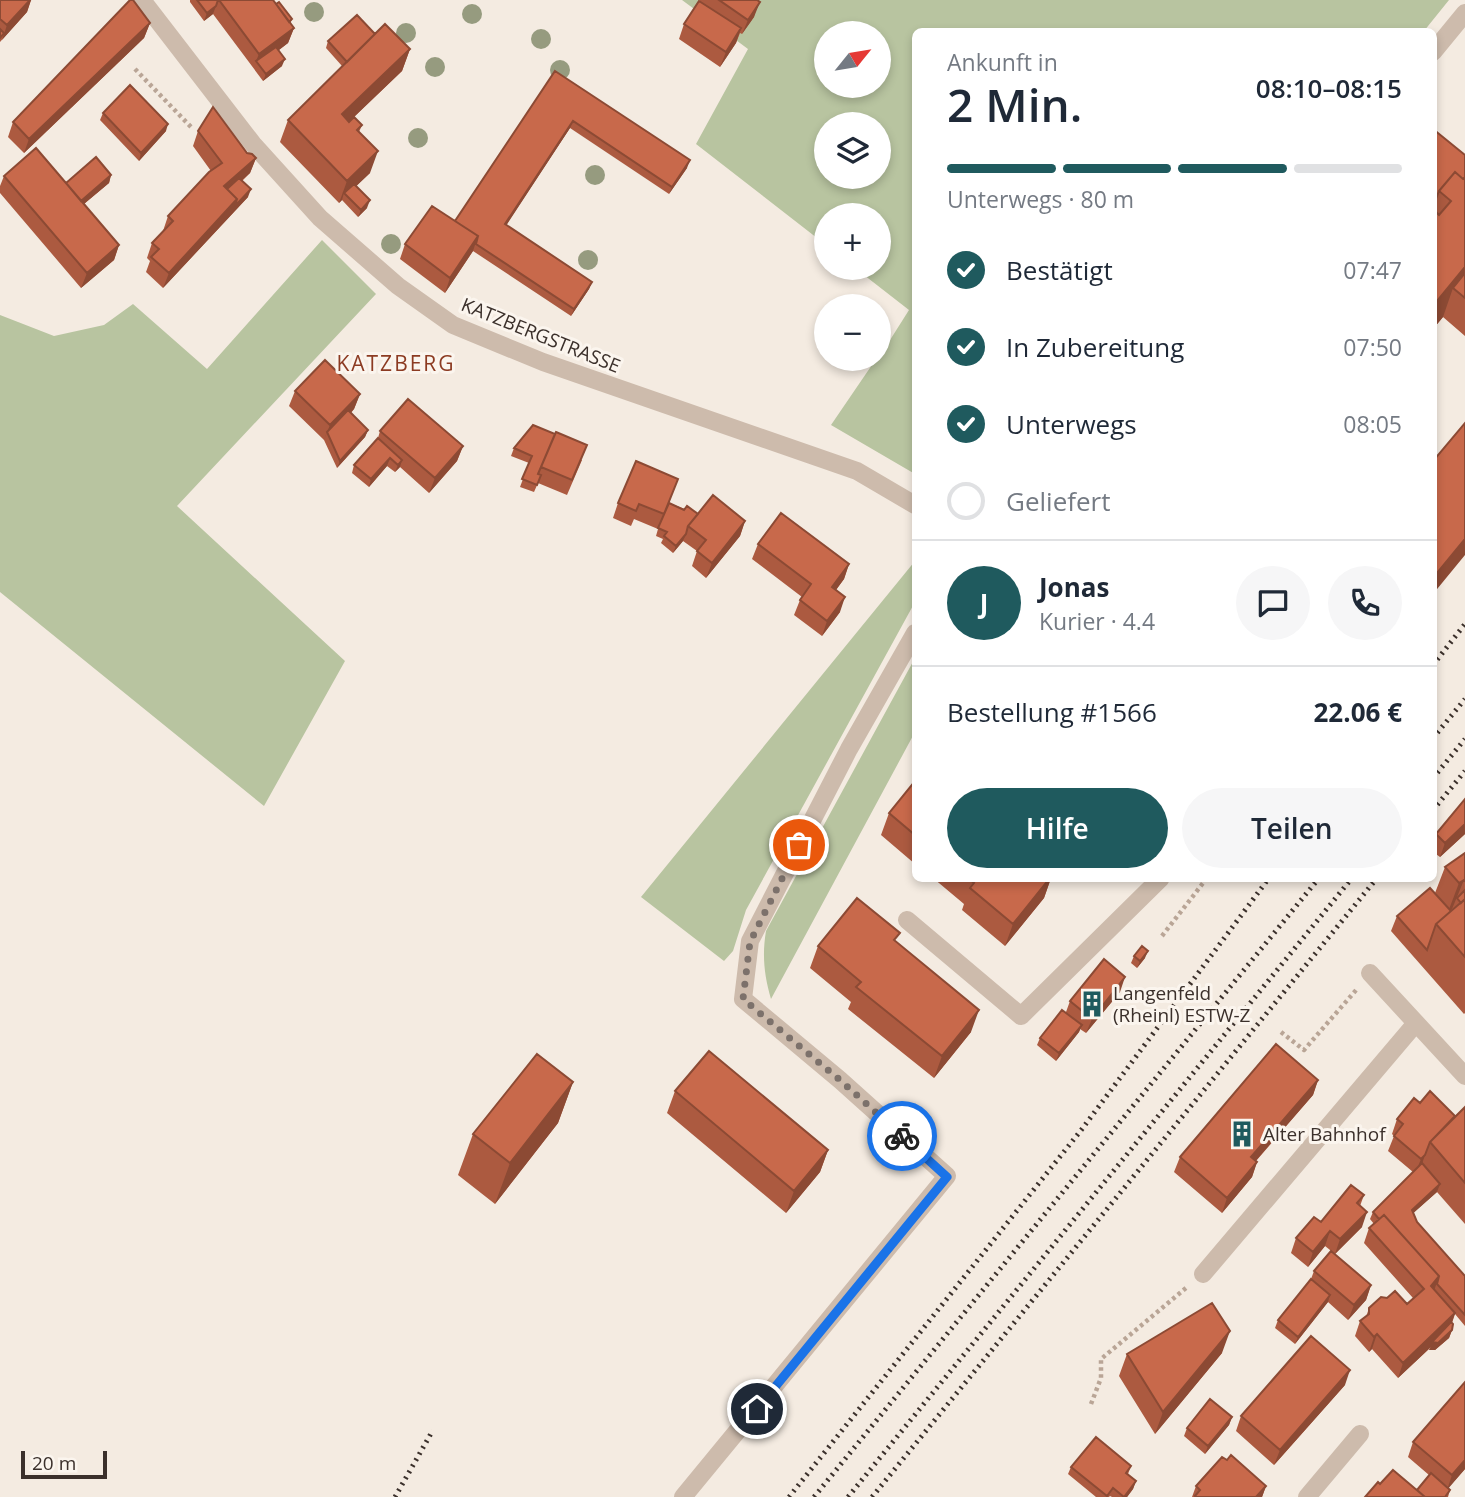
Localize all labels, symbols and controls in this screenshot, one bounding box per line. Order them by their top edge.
north arrow [814,21,891,98]
map controls [814,21,891,371]
text: Ankunft in [947,46,1058,78]
text: 08:10–08:15 [1256,70,1402,106]
text: 2 Min. [947,73,1082,135]
button: layers [814,112,891,189]
text: Unterwegs · 80 m [947,183,1134,215]
button: + [814,203,891,280]
icon: check [947,251,985,289]
text: Bestätigt [1006,252,1113,288]
text: 07:47 [1343,254,1402,286]
street label: KATZBERGSTRASSE [458,291,624,379]
button: − [814,294,891,371]
icon: check [947,328,985,366]
text: In Zubereitung [1006,329,1184,365]
text: 07:50 [1343,331,1402,363]
district label: KATZBERG [336,349,456,377]
icon: check [947,405,985,443]
text: Unterwegs [1006,406,1137,442]
text: 08:05 [1343,408,1402,440]
text: Geliefert [1006,483,1110,519]
button: chat [1236,566,1310,640]
button: phone [1328,566,1402,640]
text: Jonas [1039,569,1109,605]
text: J [980,585,988,621]
text: Kurier · 4.4 [1039,605,1155,637]
text: Bestellung #1566 [947,694,1157,730]
text: 22.06 € [1314,694,1402,730]
button: Hilfe [947,788,1168,868]
button: Teilen [1182,788,1402,868]
pin [769,815,829,875]
icon: bag [780,826,818,864]
place label: Langenfeld (Rheinl) ESTW-Z [1113,980,1251,1028]
building icon: Langenfeld (Rheinl) ESTW-Z [1077,989,1107,1019]
courier [867,1101,937,1171]
icon: bike [883,1117,921,1155]
building icon: Alter Bahnhof [1227,1119,1257,1149]
place label: Alter Bahnhof [1263,1121,1387,1147]
pin [727,1379,787,1439]
icon: home [738,1390,776,1428]
scale bar [21,1448,107,1480]
text: 20 m [32,1450,76,1476]

